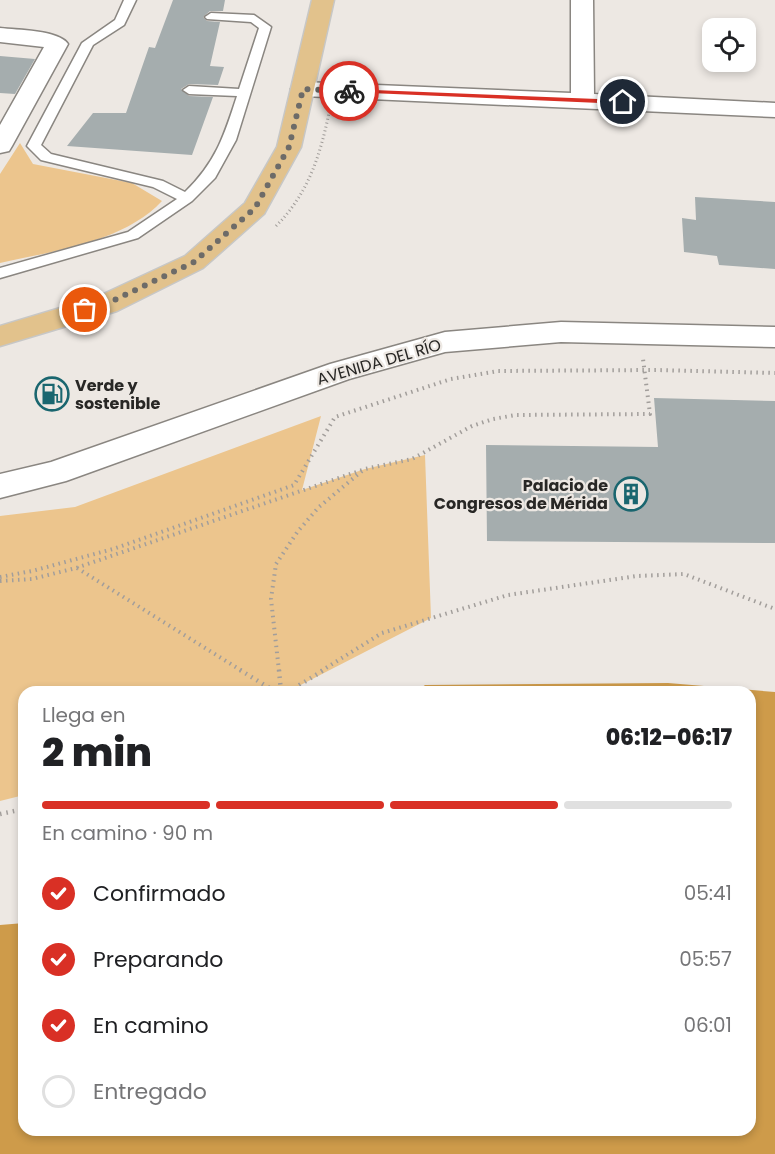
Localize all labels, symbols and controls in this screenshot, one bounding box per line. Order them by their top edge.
map controls [702,18,756,72]
button: locate [702,18,756,72]
courier [319,61,379,121]
icon: bike [333,75,366,108]
pin [597,76,648,127]
icon: home [606,85,639,118]
pin [59,284,110,335]
icon: bag [68,293,101,326]
street label: AVENIDA DEL RÍO [314,333,444,391]
place label: Verde y sostenible [75,374,160,415]
fuel station icon: Verde y sostenible [34,376,70,412]
place label: Palacio de Congresos de Mérida [434,474,608,515]
building icon: Palacio de Congresos de Mérida [613,476,649,512]
text: Llega en [42,701,126,729]
text: 06:12–06:17 [606,722,732,753]
text: 2 min [42,725,152,780]
text: En camino · 90 m [42,819,213,847]
icon: check [42,877,75,910]
text: Confirmado [93,878,226,909]
text: 05:41 [684,879,732,907]
icon: check [42,943,75,976]
text: Preparando [93,944,223,975]
text: 05:57 [679,945,732,973]
icon: check [42,1009,75,1042]
text: En camino [93,1010,209,1041]
text: 06:01 [684,1011,732,1039]
text: Entregado [93,1076,207,1107]

